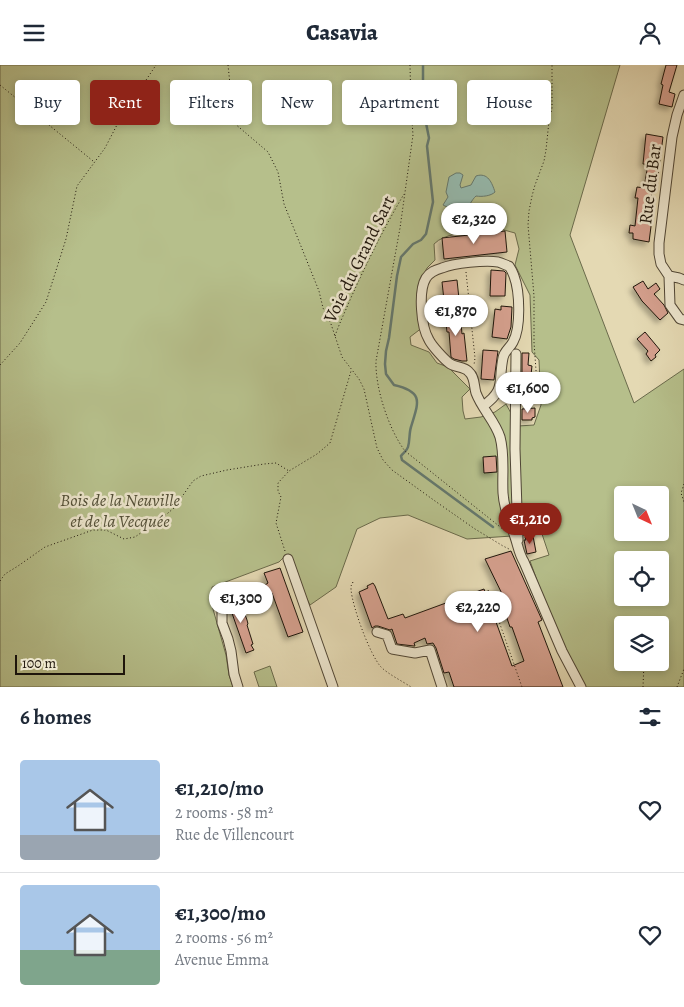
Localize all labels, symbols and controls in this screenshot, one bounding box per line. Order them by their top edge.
text: Casavia [306,18,378,48]
icon: menu [20,19,48,47]
icon: person [636,19,664,47]
chip: Buy [15,80,80,125]
chip: Rent [90,80,160,125]
chip: Filters [170,80,252,125]
chip: New [262,80,332,125]
chip: Apartment [342,80,457,125]
chip: House [467,80,551,125]
street label: Rue du Bar [633,142,667,226]
street label: Voie du Grand Sart [317,191,400,327]
pin: €2,320 [433,203,515,245]
text: €2,320 [452,208,496,230]
pin: €1,870 [415,295,497,337]
text: €1,870 [435,300,477,322]
pin: €1,600 [487,371,569,414]
text: €1,600 [507,377,549,399]
north arrow [614,486,669,541]
map controls [614,486,669,671]
park label: Bois de la Neuville et de la Vecquée [60,488,180,533]
pin: €1,210 [489,503,571,545]
text: €1,210 [510,508,550,530]
button: locate [614,551,669,606]
pin: €1,300 [200,581,282,624]
text: €1,300 [220,587,262,609]
pin: €2,220 [437,591,519,633]
text: €2,220 [456,596,500,618]
button: layers [614,616,669,671]
scale bar [15,652,125,675]
text: 100 m [22,654,56,673]
text: 6 homes [20,703,92,731]
icon: filters [636,703,664,731]
text: €1,210/mo [175,774,264,802]
icon: home [60,780,120,840]
icon: heart [636,796,664,824]
text: 2 rooms · 58 m² [175,802,273,824]
text: Rue de Villencourt [175,824,294,846]
text: €1,300/mo [175,899,266,927]
icon: home [60,905,120,965]
icon: heart [636,921,664,949]
text: 2 rooms · 56 m² [175,927,273,949]
text: Avenue Emma [175,949,269,971]

